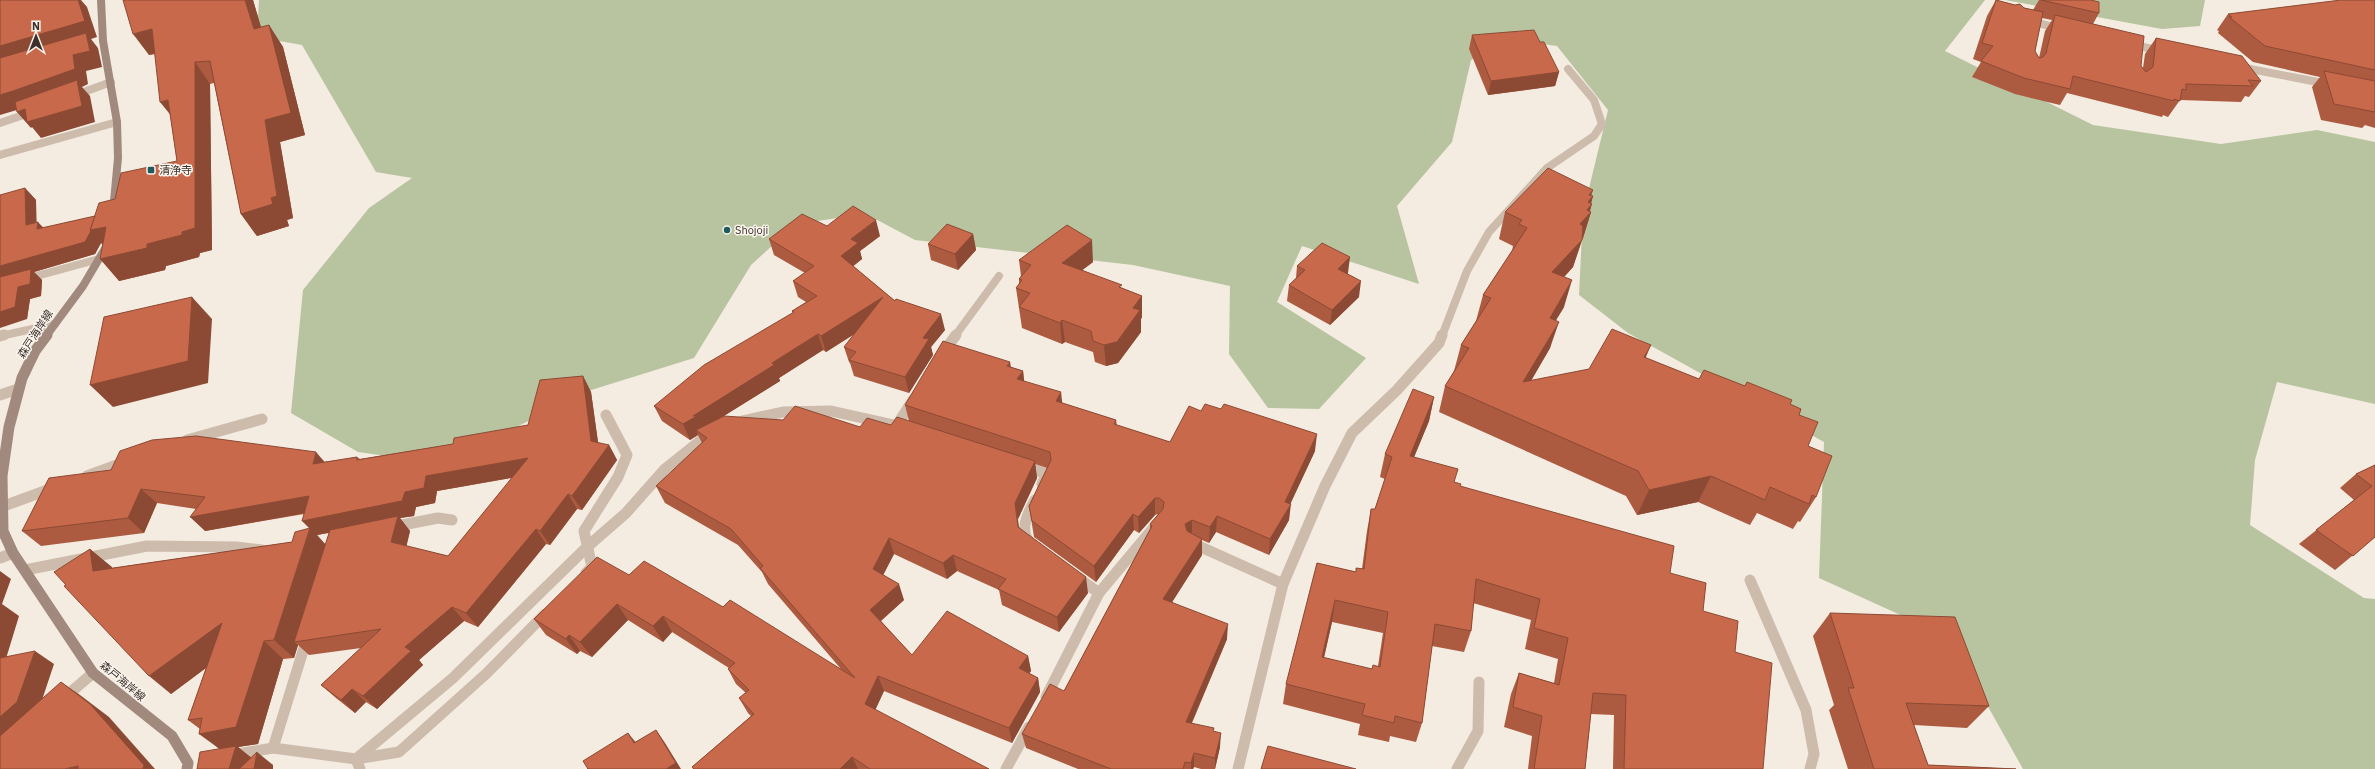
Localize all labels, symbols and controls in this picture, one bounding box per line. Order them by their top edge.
north arrow [16,16,56,56]
text: N [32,19,40,33]
place label: 清浄寺 [159,163,192,177]
marker: 清浄寺 [146,165,156,175]
place label: Shojoji [735,223,768,237]
marker: Shojoji [722,225,732,235]
street label: 森戸海岸線 [14,307,56,361]
street label: 森戸海岸線 [97,658,149,704]

